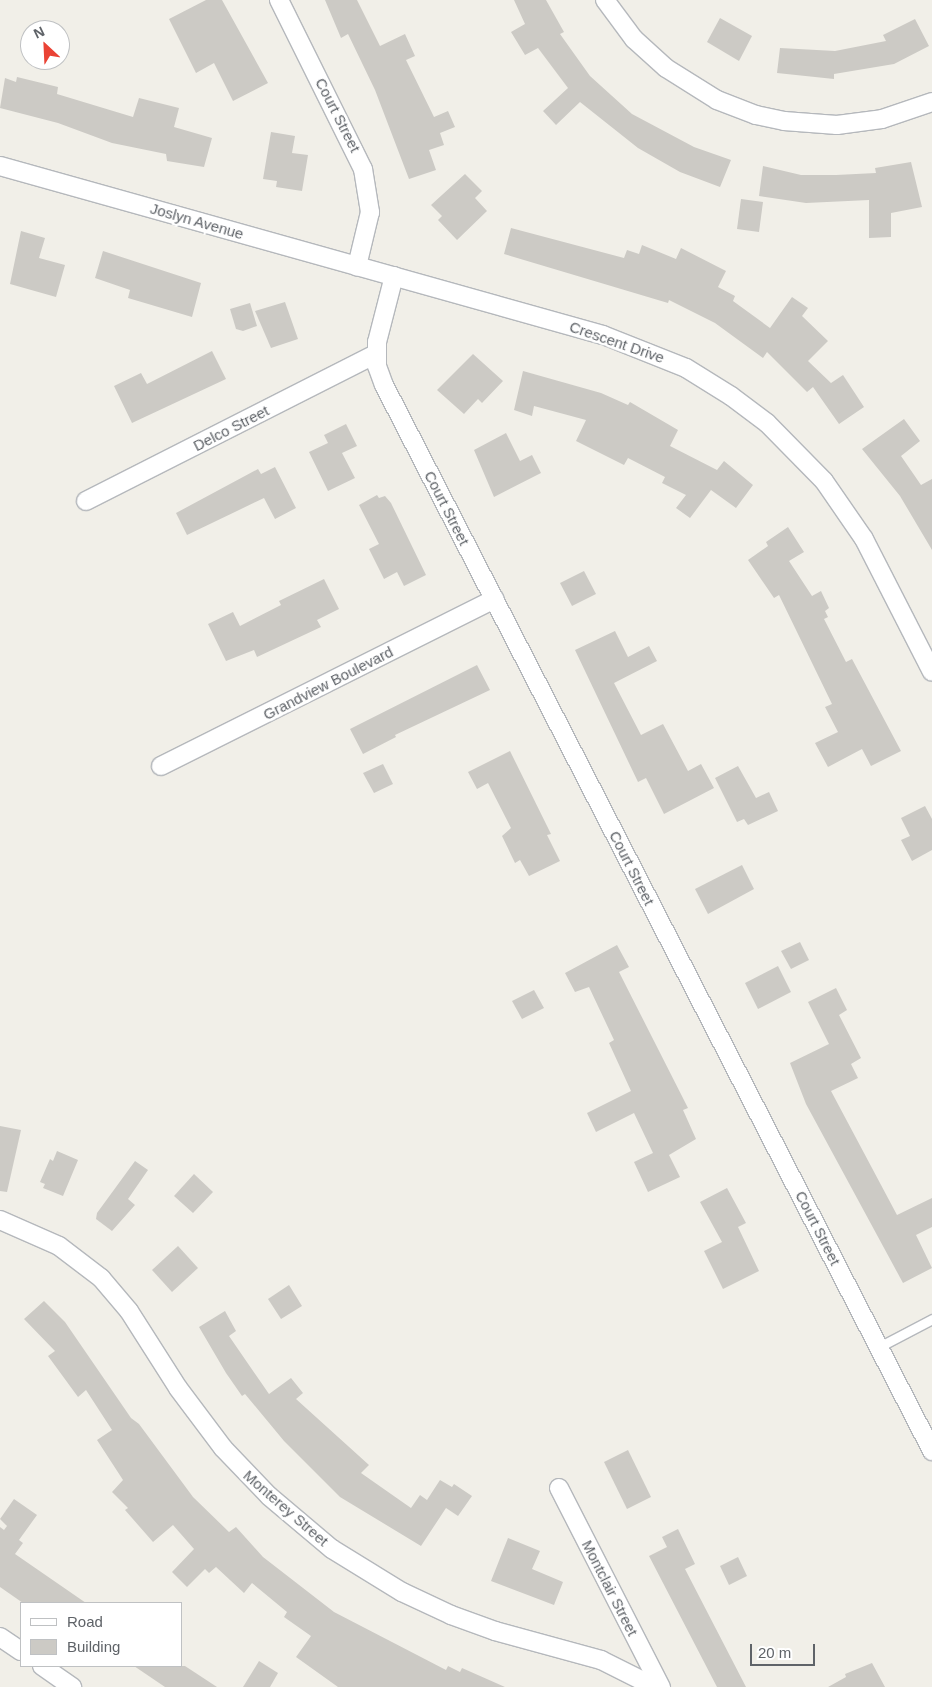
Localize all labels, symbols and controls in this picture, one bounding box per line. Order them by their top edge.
north arrow [20,20,70,70]
text: N [31,23,47,42]
street label: Court Street [312,75,364,155]
street label: Joslyn Avenue [148,199,246,243]
street label: Crescent Drive [567,317,667,367]
street label: Delco Street [190,401,272,455]
street label: Court Street [421,468,473,548]
street label: Grandview Boulevard [260,642,396,724]
street label: Court Street [606,828,658,908]
street label: Court Street [792,1188,844,1268]
street label: Monterey Street [240,1466,332,1550]
street label: Montclair Street [578,1537,642,1639]
legend [20,1602,182,1667]
text: Road [67,1613,103,1630]
scale bar [752,1634,817,1666]
text: Building [67,1638,120,1655]
text: 20 m [758,1644,791,1661]

